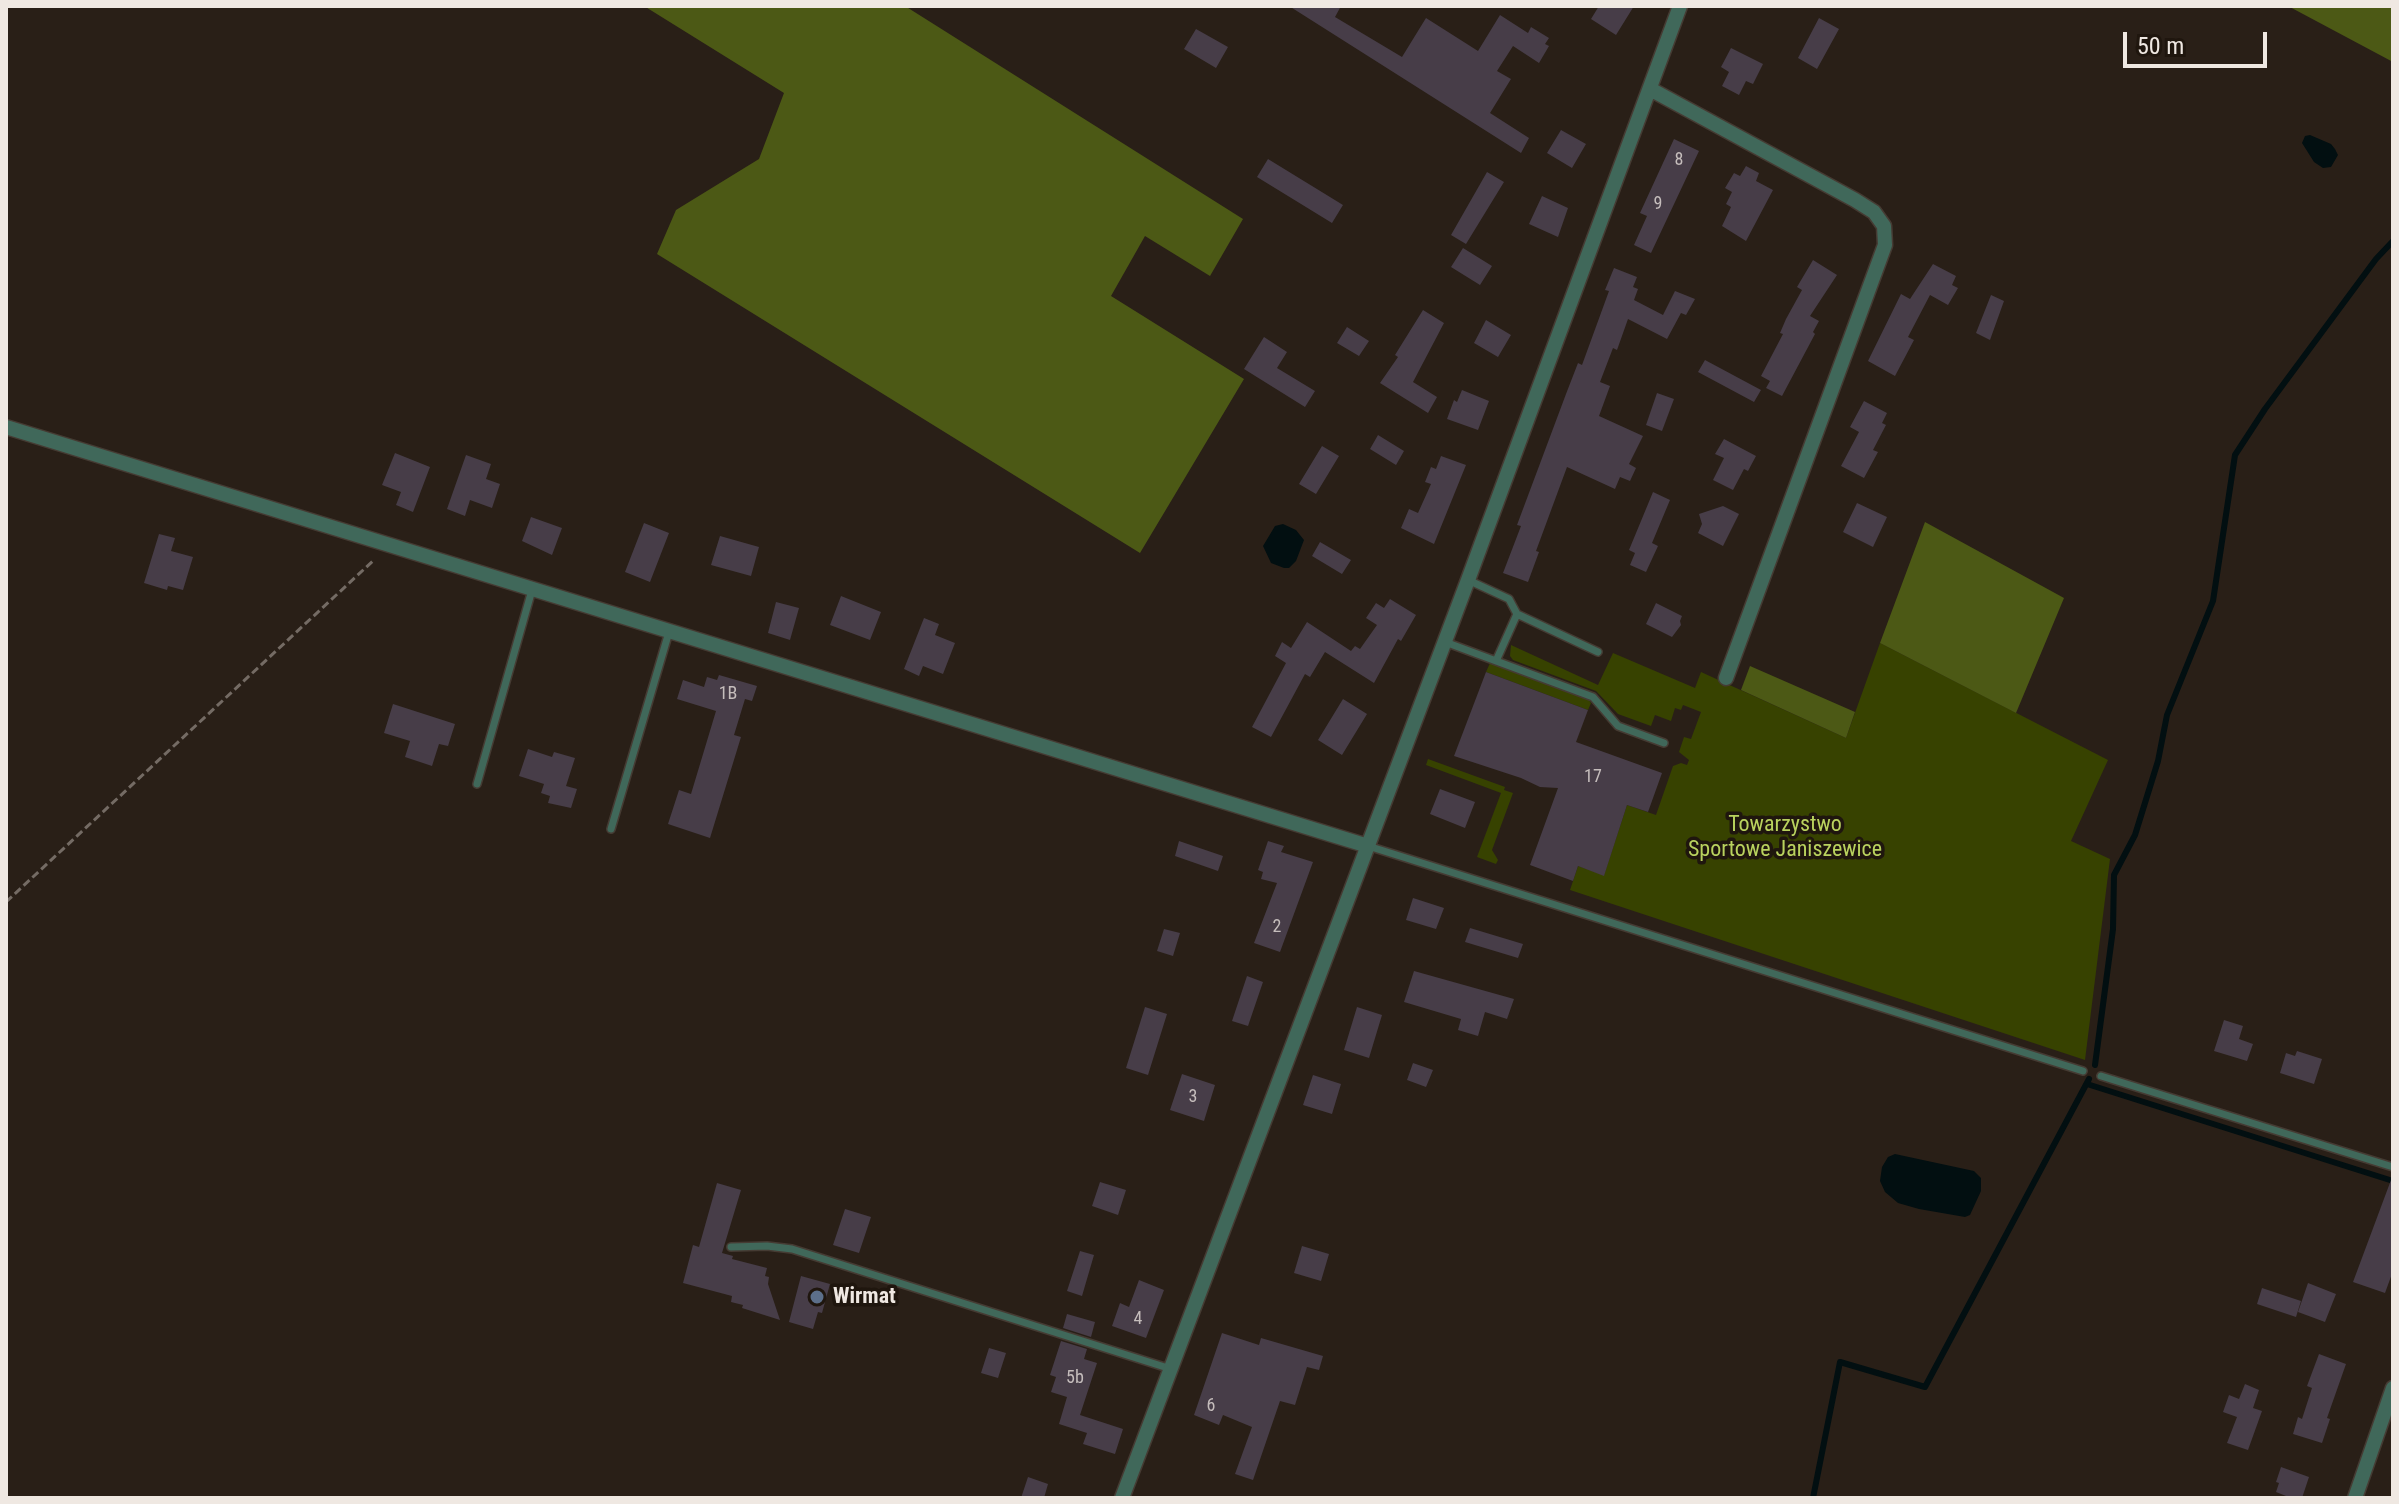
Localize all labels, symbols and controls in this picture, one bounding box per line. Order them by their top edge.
scale bar [2127,16,2271,66]
text: 50 m [2137,32,2184,60]
house number: 8 [1675,149,1683,171]
house number: 9 [1654,193,1662,215]
house number: 1B [719,683,737,705]
house number: 17 [1584,766,1602,788]
park label: Towarzystwo Sportowe Janiszewice [1688,812,1882,864]
house number: 2 [1273,916,1281,938]
house number: 3 [1189,1086,1197,1108]
place label: Wirmat [833,1284,896,1310]
marker: Wirmat [808,1288,826,1306]
house number: 4 [1134,1308,1142,1330]
house number: 5b [1066,1367,1084,1389]
house number: 6 [1207,1395,1215,1417]

